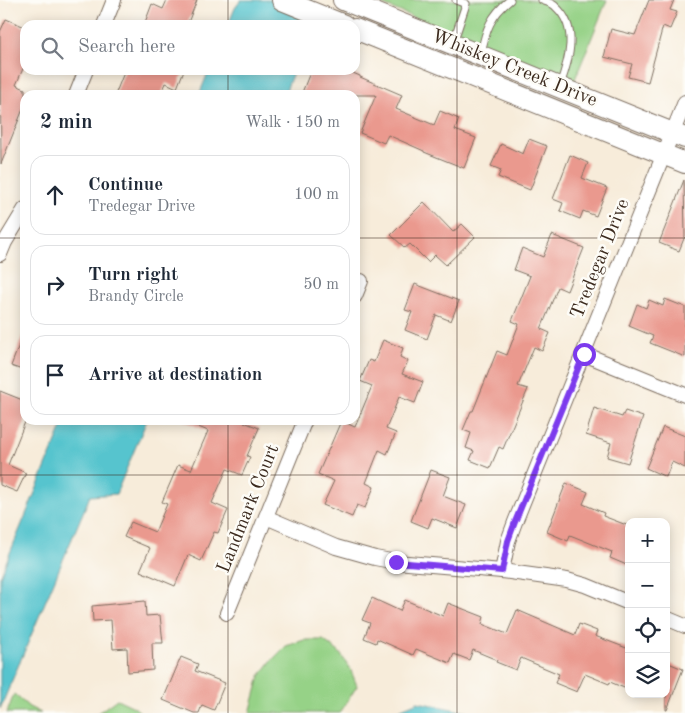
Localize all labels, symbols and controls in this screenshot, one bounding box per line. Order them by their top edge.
search box [20,20,360,75]
street label: Whiskey Creek Drive [428,27,600,111]
icon: search [38,34,66,62]
text: Search here [78,38,175,57]
text: 2 min [40,112,93,133]
text: Walk · 150 m [245,115,340,131]
text: Continue [88,176,163,195]
icon: ahead [41,181,69,209]
text: 100 m [294,187,339,203]
street label: Tredegar Drive [568,196,634,322]
text: Tredegar Drive [88,199,195,215]
text: Turn right [88,266,178,285]
icon: right [41,271,69,299]
text: 50 m [303,277,339,293]
text: Brandy Circle [88,289,184,305]
route start [573,343,596,366]
icon: arrive [41,361,69,389]
text: Arrive at destination [88,366,262,385]
street label: Landmark Court [215,442,283,576]
map controls [625,518,670,698]
button: + [625,518,670,563]
route end [385,551,408,574]
button: − [625,563,670,608]
button: locate [625,608,670,653]
button: layers [625,653,670,698]

